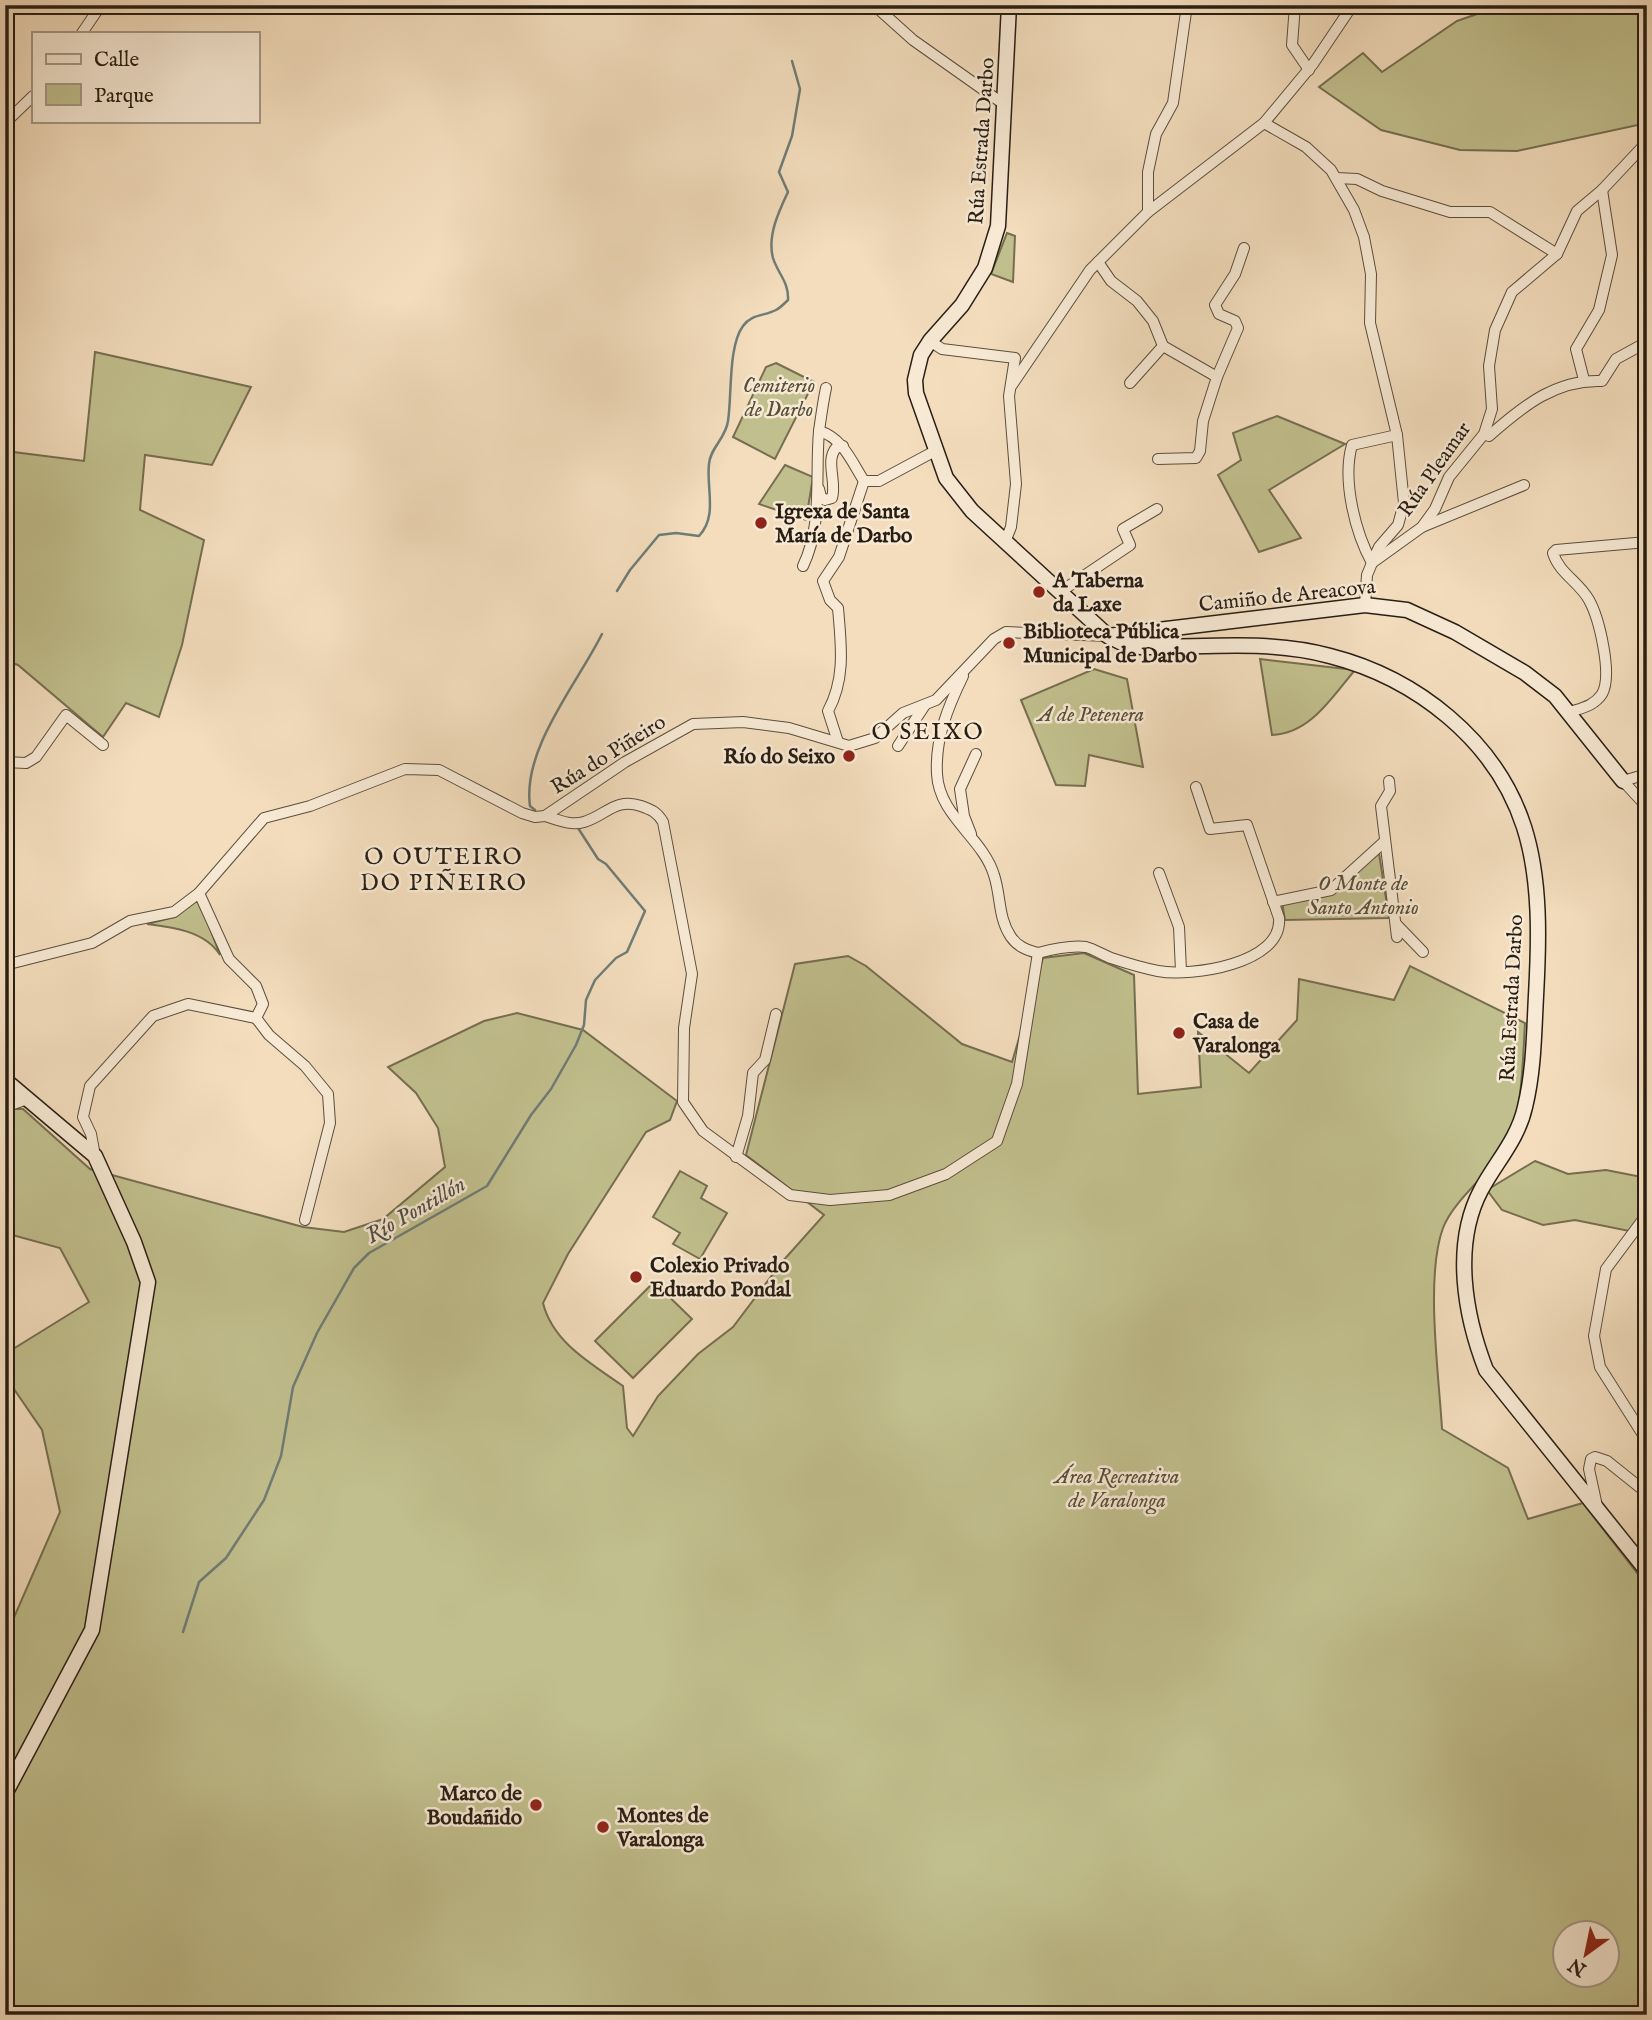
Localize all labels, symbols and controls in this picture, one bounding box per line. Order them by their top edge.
legend [32,32,259,122]
text: Calle [94,47,139,74]
street label: Rúa Estrada Darbo [963,57,1002,226]
text: Parque [94,83,154,110]
park label: Cemiterio de Darbo [743,373,815,424]
street label: Rúa Pleamar [1393,417,1478,523]
place label: Igrexa de Santa María de Darbo [775,499,913,550]
marker: Igrexa de Santa María de Darbo [753,515,769,531]
place label: A Taberna da Laxe [1052,568,1144,619]
street label: Camiño de Areacova [1197,574,1378,619]
marker: A Taberna da Laxe [1031,584,1047,600]
place label: Biblioteca Pública Municipal de Darbo [1023,619,1198,670]
marker: Biblioteca Pública Municipal de Darbo [1001,635,1017,651]
park label: A de Petenera [1036,702,1144,729]
street label: Rúa do Piñeiro [546,709,671,801]
district label: O SEIXO [872,718,984,747]
place label: Río do Seixo [723,744,836,771]
marker: Río do Seixo [841,748,857,764]
district label: O OUTEIRO DO PIÑEIRO [360,843,528,898]
park label: O Monte de Santo Antonio [1307,871,1419,922]
street label: Rúa Estrada Darbo [1495,914,1530,1082]
place label: Casa de Varalonga [1192,1009,1281,1060]
marker: Casa de Varalonga [1171,1025,1187,1041]
water label: Río Pontillón [360,1170,471,1251]
place label: Colexio Privado Eduardo Pondal [650,1253,792,1304]
marker: Colexio Privado Eduardo Pondal [628,1269,644,1285]
park label: Área Recreativa de Varalonga [1053,1463,1179,1515]
place label: Marco de Boudañido [426,1781,523,1832]
marker: Marco de Boudañido [528,1797,544,1813]
place label: Montes de Varalonga [616,1803,709,1854]
marker: Montes de Varalonga [595,1819,611,1835]
north arrow [1550,1918,1620,1988]
text: N [1564,1952,1592,1982]

